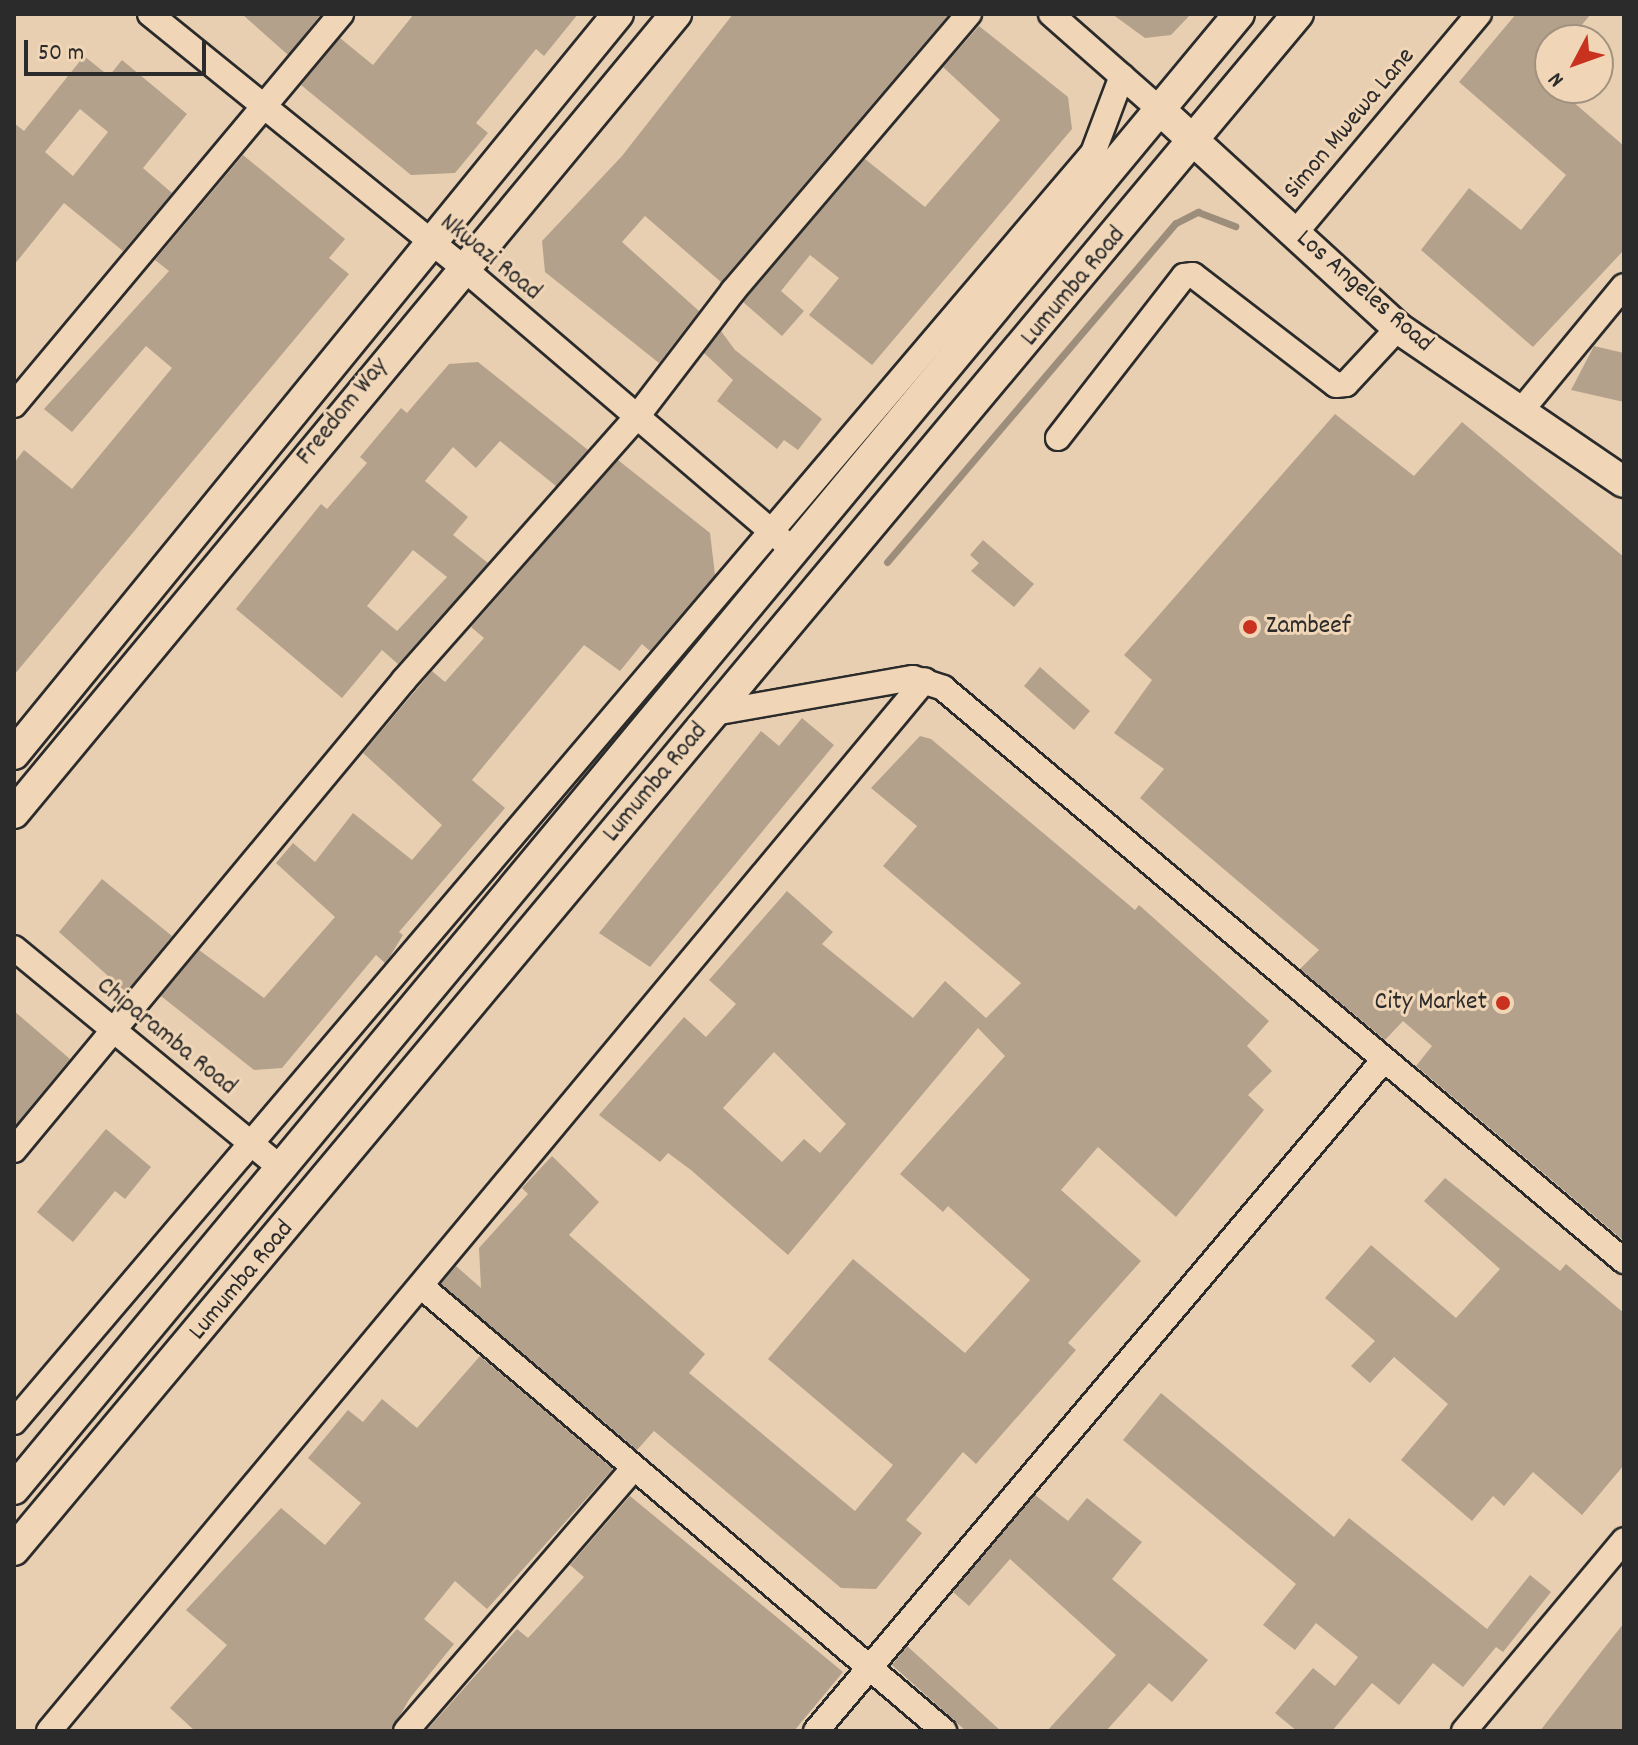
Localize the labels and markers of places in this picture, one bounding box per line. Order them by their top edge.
place label: Zambeef [1266,611,1351,643]
marker: Zambeef [1241,618,1259,636]
place label: City Market [1375,987,1487,1019]
marker: City Market [1494,994,1512,1012]

